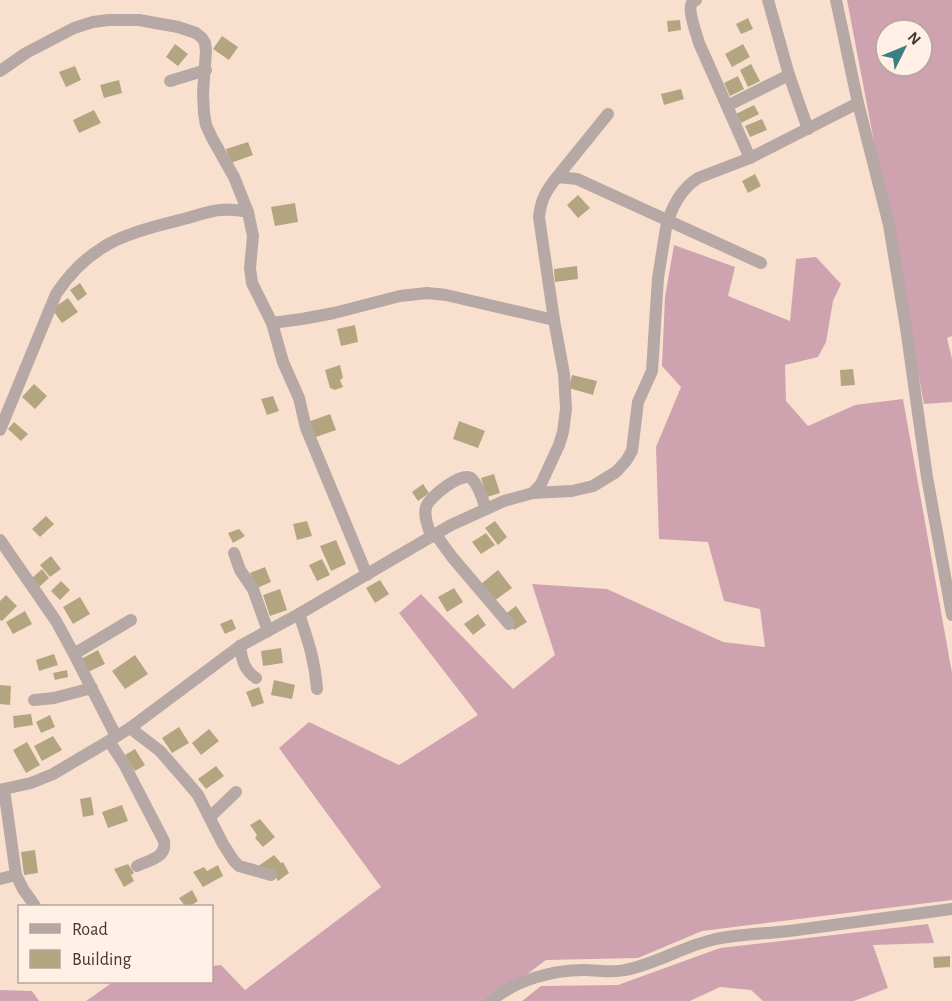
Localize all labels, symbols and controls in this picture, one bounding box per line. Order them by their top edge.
north arrow [874,18,934,78]
text: N [905,29,924,48]
legend [18,905,213,983]
text: Road [72,921,108,939]
text: Building [72,951,132,969]

